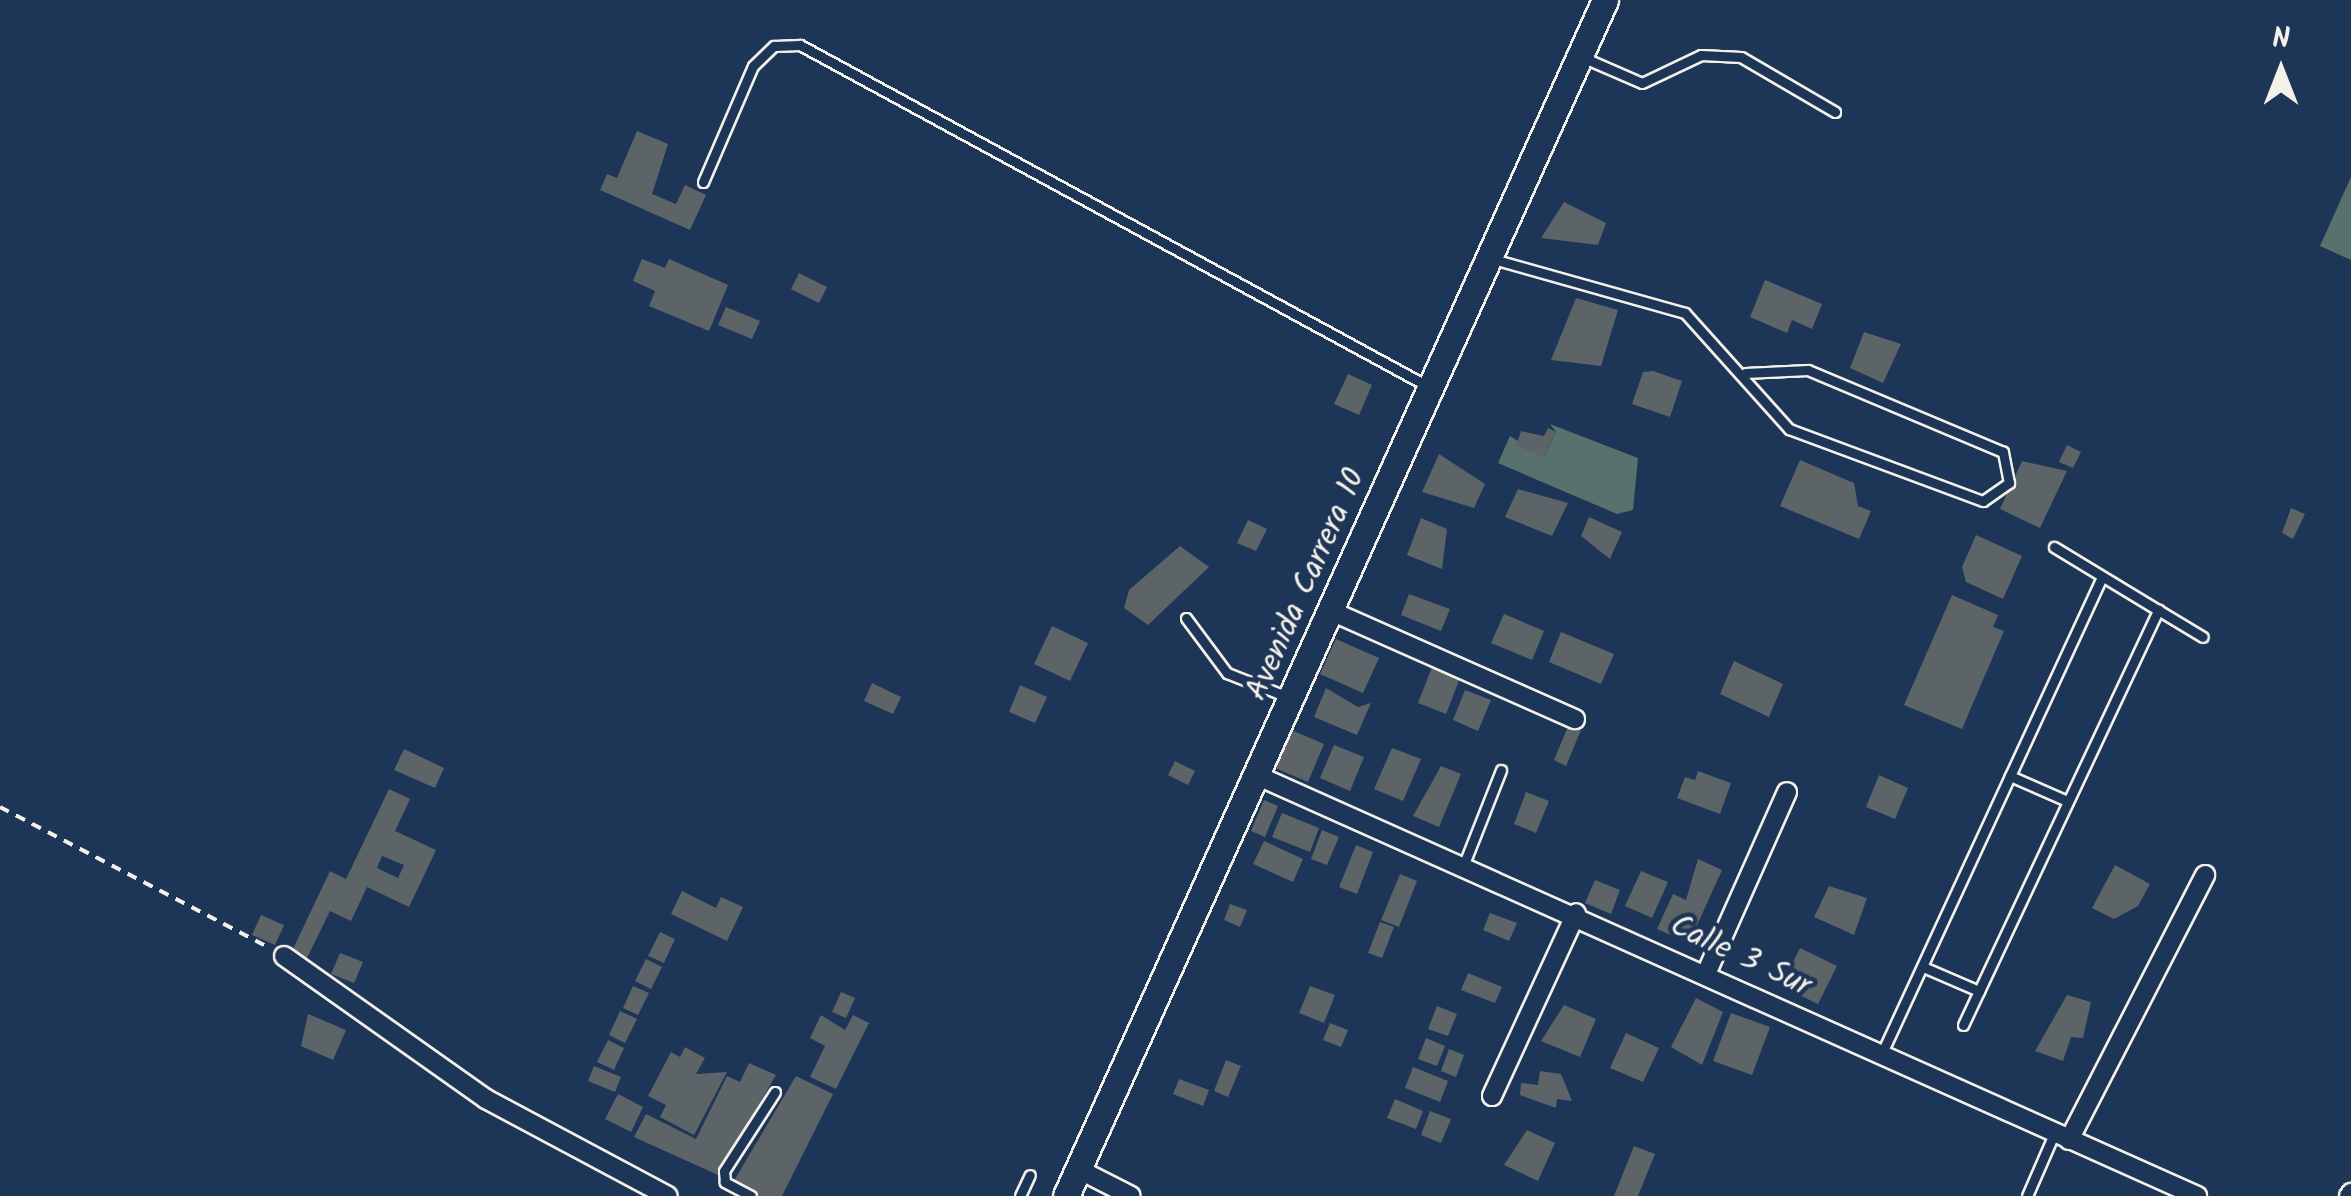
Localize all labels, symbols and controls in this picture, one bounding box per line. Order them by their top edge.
text: N [2272,17,2290,62]
north arrow [2231,20,2331,120]
street label: Avenida Carrera 10 [1239,463,1375,707]
street label: Calle 3 Sur [1663,908,1817,1006]

